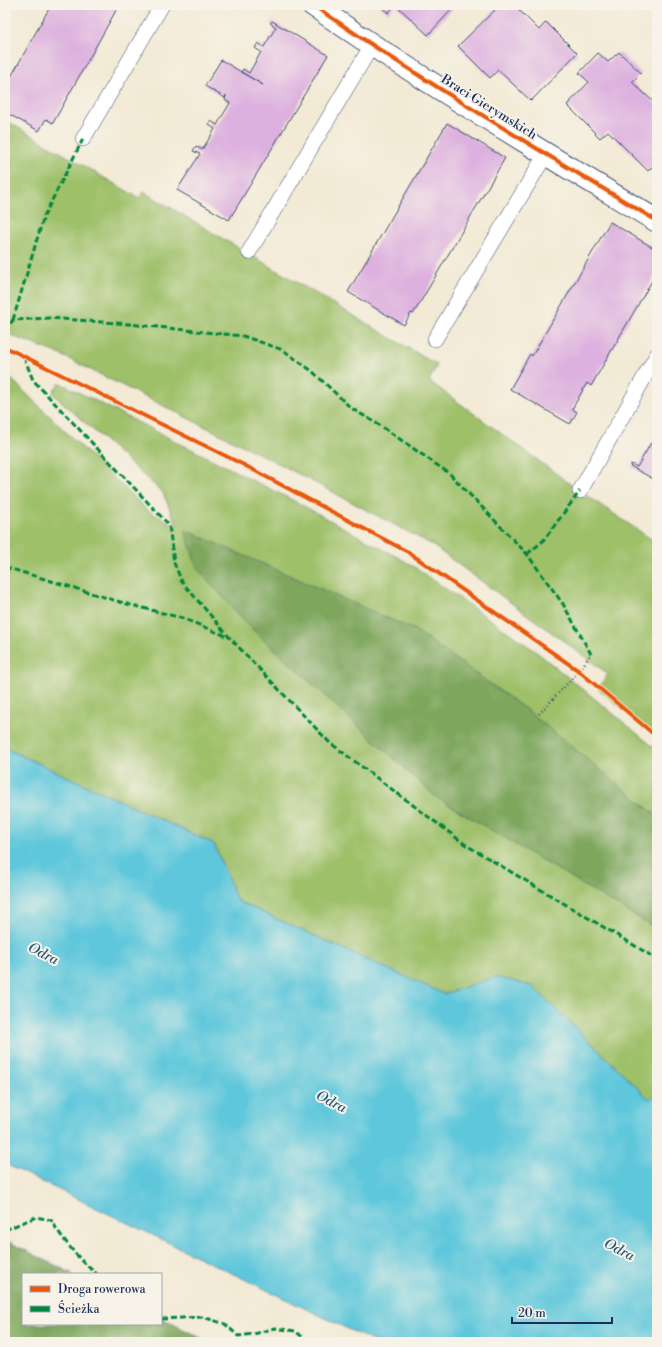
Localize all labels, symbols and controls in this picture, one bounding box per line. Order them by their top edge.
street label: Braci Gierymskich [437,71,540,143]
water label: Odra [25,939,62,969]
water label: Odra [313,1087,350,1117]
water label: Odra [601,1235,638,1265]
legend [22,1273,162,1325]
text: Droga rowerowa [58,1282,147,1297]
scale bar [512,1299,612,1325]
text: Ścieżka [58,1300,100,1317]
text: 20 m [518,1306,546,1321]

